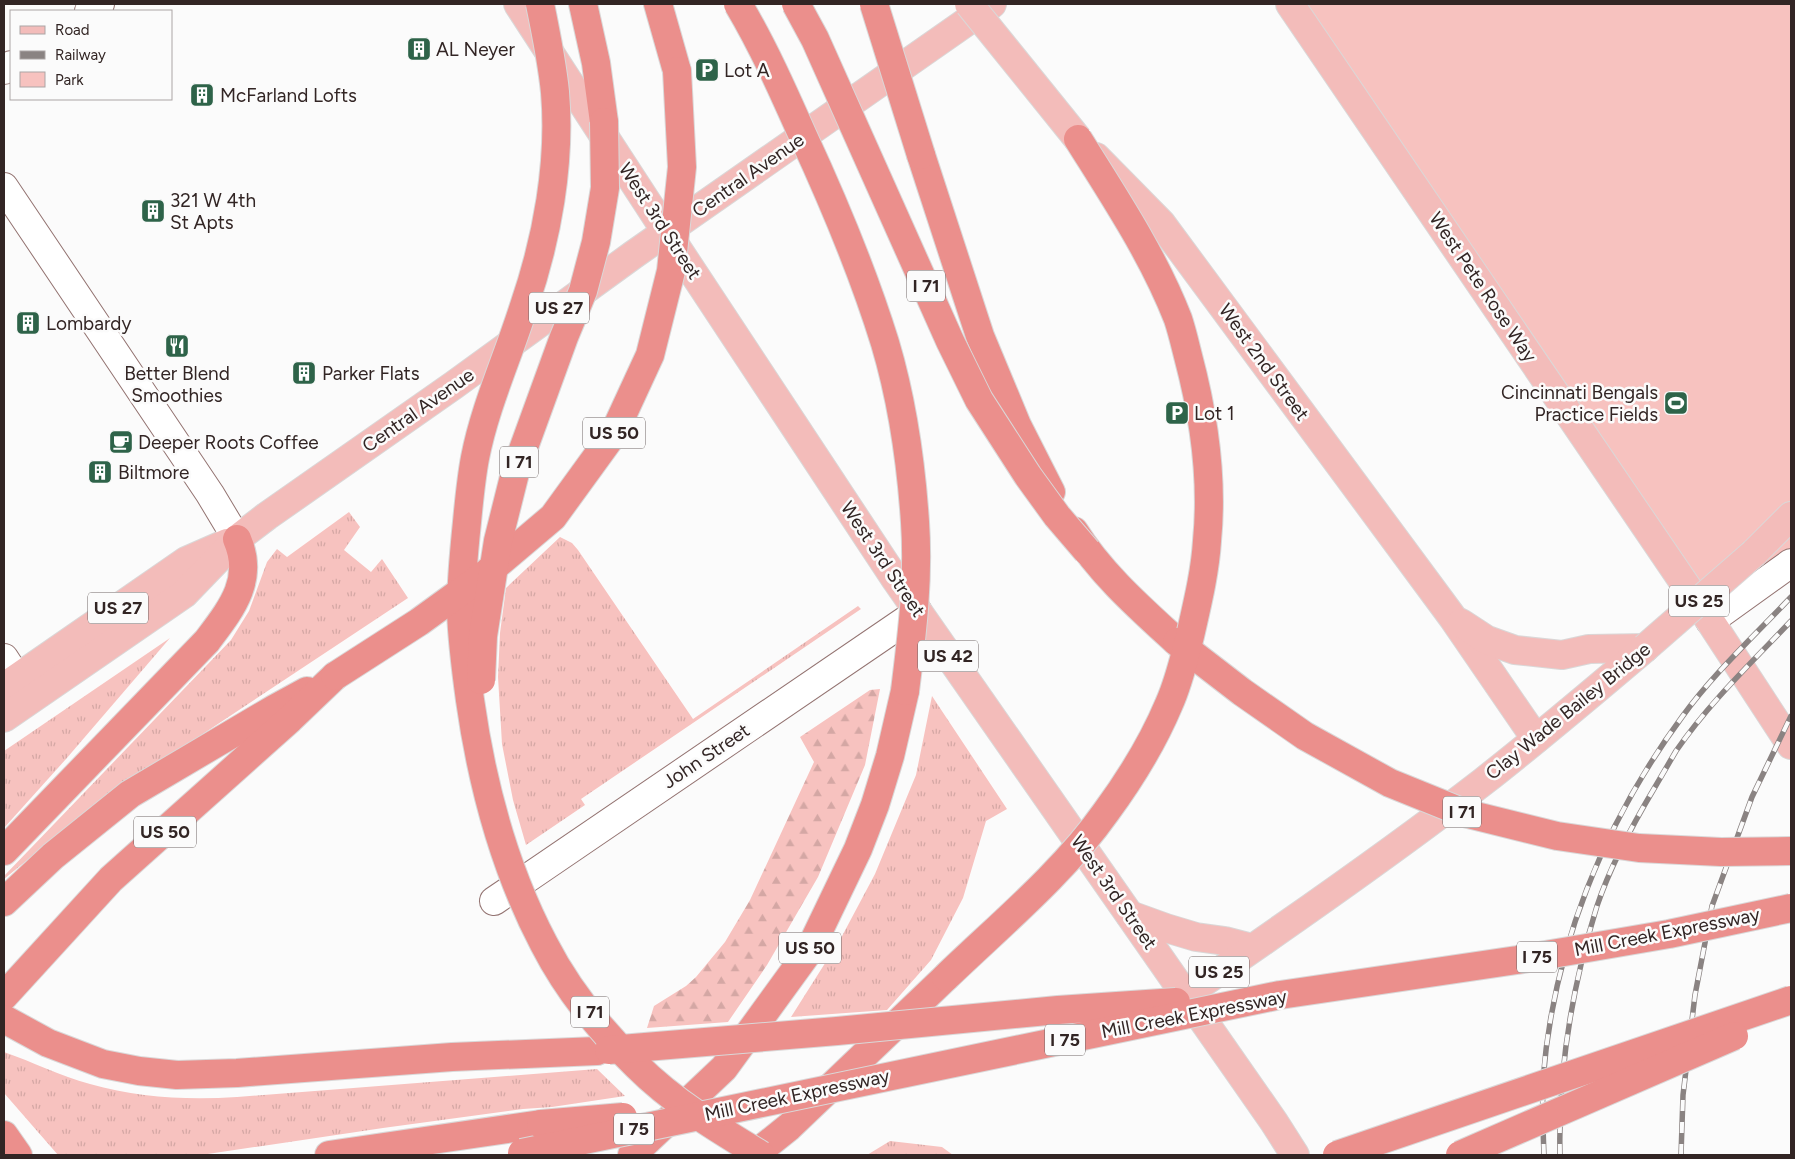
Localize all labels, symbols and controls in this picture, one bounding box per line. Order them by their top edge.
legend [10,10,172,100]
text: Road [55,21,90,39]
building icon: AL Neyer [406,36,432,62]
place label: AL Neyer [436,38,515,61]
text: Railway [55,46,106,64]
parking icon: Lot A [694,57,720,83]
place label: Lot A [724,59,770,82]
text: Park [55,71,84,89]
building icon: McFarland Lofts [189,82,215,108]
place label: McFarland Lofts [220,84,357,107]
street label: Central Avenue [688,128,808,222]
street label: West 3rd Street [614,158,706,284]
place label: 321 W 4th St Apts [170,189,256,234]
building icon: 321 W 4th St Apts [140,198,166,224]
street label: West Pete Rose Way [1424,208,1542,366]
road number: I 71 [907,270,945,302]
road number: US 27 [529,292,589,324]
street label: West 2nd Street [1214,299,1314,425]
building icon: Lombardy [15,310,41,336]
place label: Lombardy [46,312,131,335]
restaurant icon: Better Blend Smoothies [164,333,190,359]
building icon: Parker Flats [291,360,317,386]
place label: Better Blend Smoothies [124,362,230,407]
place label: Parker Flats [322,362,420,385]
street label: Central Avenue [358,363,478,457]
place label: Cincinnati Bengals Practice Fields [1501,381,1658,426]
sports icon: Cincinnati Bengals Practice Fields [1663,390,1689,416]
parking icon: Lot 1 [1164,400,1190,426]
place label: Lot 1 [1194,402,1235,425]
road number: US 50 [583,418,645,448]
cafe icon: Deeper Roots Coffee [108,429,134,455]
place label: Deeper Roots Coffee [138,431,319,454]
road number: I 71 [500,447,538,478]
building icon: Biltmore [87,459,113,485]
place label: Biltmore [118,461,189,484]
street label: West 3rd Street [836,497,930,621]
road number: US 25 [1669,586,1729,616]
road number: US 27 [88,592,148,624]
street label: Clay Wade Bailey Bridge [1481,637,1655,785]
road number: US 42 [918,640,978,671]
street label: John Street [658,719,754,793]
road number: I 71 [1443,796,1481,828]
road number: US 50 [134,816,196,848]
street label: West 3rd Street [1066,830,1162,954]
street label: Mill Creek Expressway [1572,903,1762,961]
road number: US 50 [779,932,841,964]
road number: I 75 [1517,942,1557,972]
road number: US 25 [1189,956,1249,988]
street label: Mill Creek Expressway [1099,985,1289,1043]
road number: I 71 [571,996,609,1028]
road number: I 75 [1045,1024,1085,1056]
street label: Mill Creek Expressway [702,1064,892,1126]
road number: I 75 [614,1114,654,1144]

